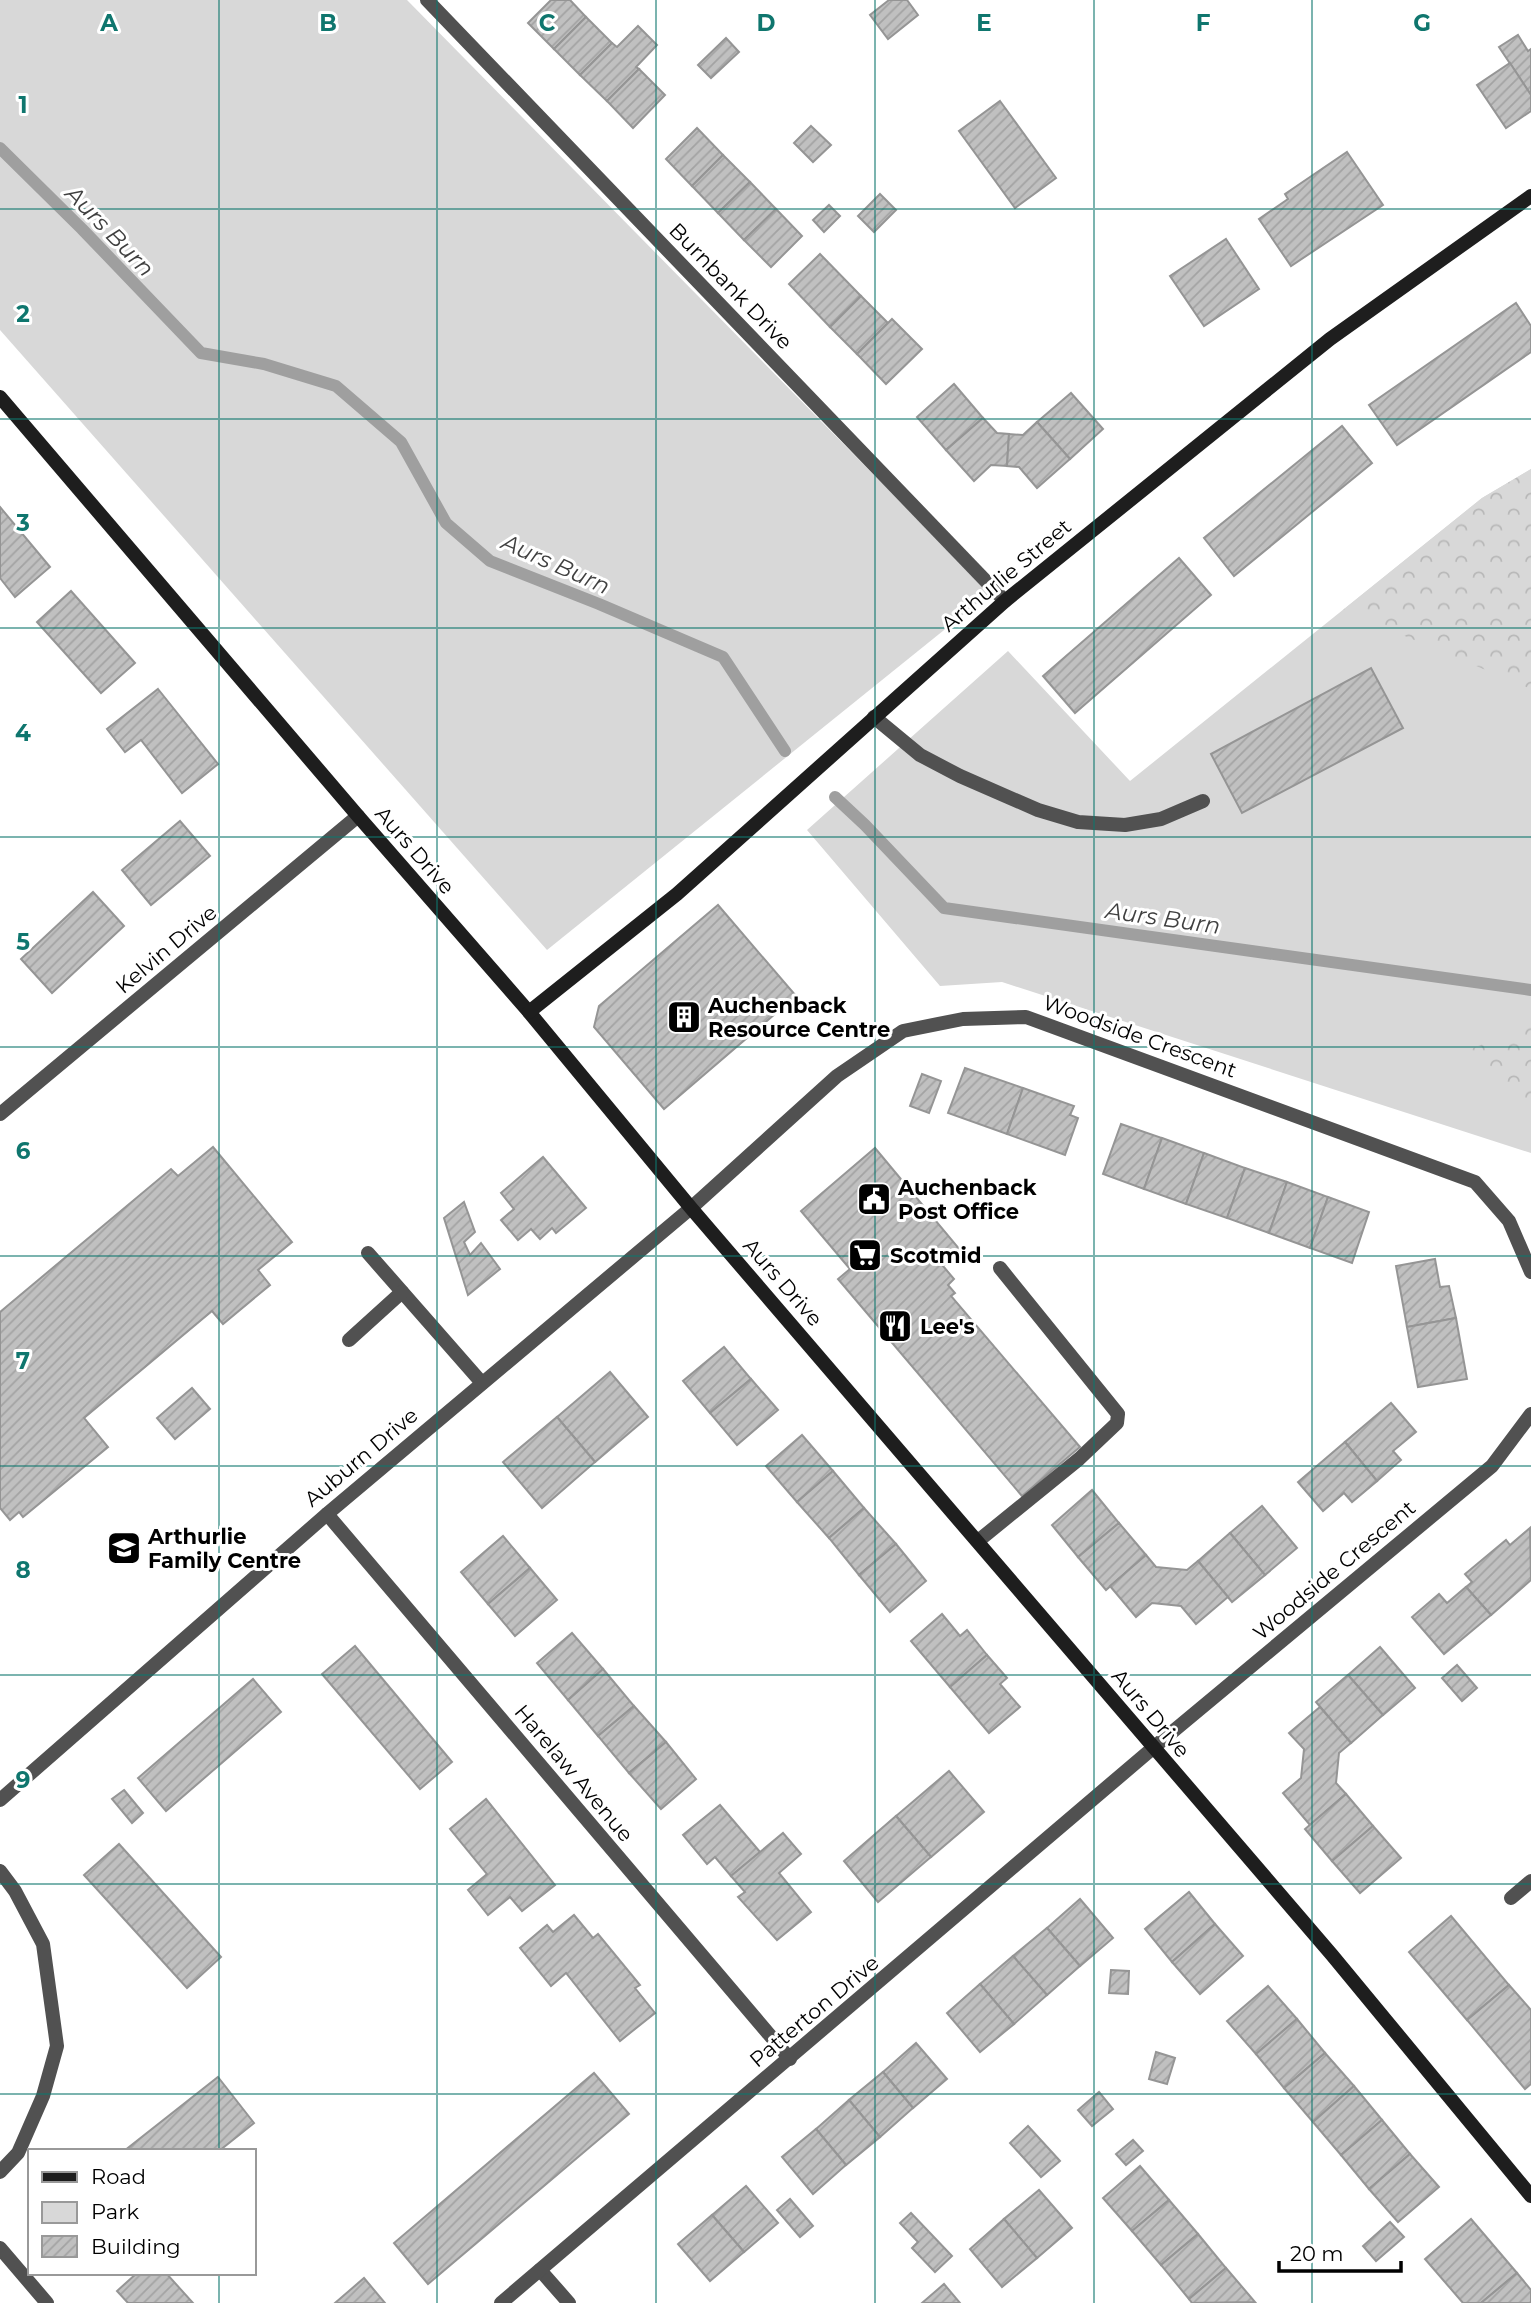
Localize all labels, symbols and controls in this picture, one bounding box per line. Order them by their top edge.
text: A [99,9,118,37]
text: B [319,9,337,37]
text: C [539,9,556,37]
text: D [757,9,776,37]
text: E [976,9,992,37]
text: F [1196,9,1211,37]
text: G [1413,9,1431,37]
text: 1 [18,91,28,119]
water label: Aurs Burn [58,178,160,282]
street label: Burnbank Drive [664,218,798,354]
text: 2 [16,300,30,328]
text: 3 [15,509,30,537]
street label: Arthurlie Street [936,513,1076,637]
water label: Aurs Burn [496,527,614,600]
text: 4 [15,719,31,747]
street label: Aurs Drive [370,801,460,899]
water label: Aurs Burn [1102,896,1222,940]
street label: Kelvin Drive [110,899,222,999]
text: 5 [16,928,30,956]
street label: Woodside Crescent [1040,989,1240,1083]
place label: Auchenback Resource Centre [707,993,890,1042]
building icon: Auchenback Resource Centre [665,998,703,1036]
text: 6 [16,1137,31,1165]
place label: Auchenback Post Office [897,1175,1037,1224]
public building icon: Auchenback Post Office [855,1180,893,1218]
street label: Aurs Drive [738,1233,828,1331]
supermarket icon: Scotmid [846,1236,884,1274]
place label: Scotmid [890,1243,981,1268]
restaurant icon: Lee's [876,1307,914,1345]
place label: Lee's [920,1314,975,1339]
text: 7 [16,1347,30,1375]
street label: Auburn Drive [299,1402,423,1512]
street label: Woodside Crescent [1248,1495,1420,1645]
place label: Arthurlie Family Centre [147,1524,301,1573]
school or university icon: Arthurlie Family Centre [105,1529,143,1567]
text: 8 [15,1556,31,1584]
street label: Aurs Drive [1107,1664,1195,1762]
street label: Harelaw Avenue [509,1699,639,1847]
text: 9 [16,1766,30,1794]
street label: Patterton Drive [744,1950,884,2072]
legend [28,2149,256,2275]
text: Road [91,2164,146,2189]
text: Park [91,2199,139,2224]
scale bar [1279,2230,1402,2274]
text: Building [91,2234,181,2259]
text: 20 m [1290,2241,1344,2266]

